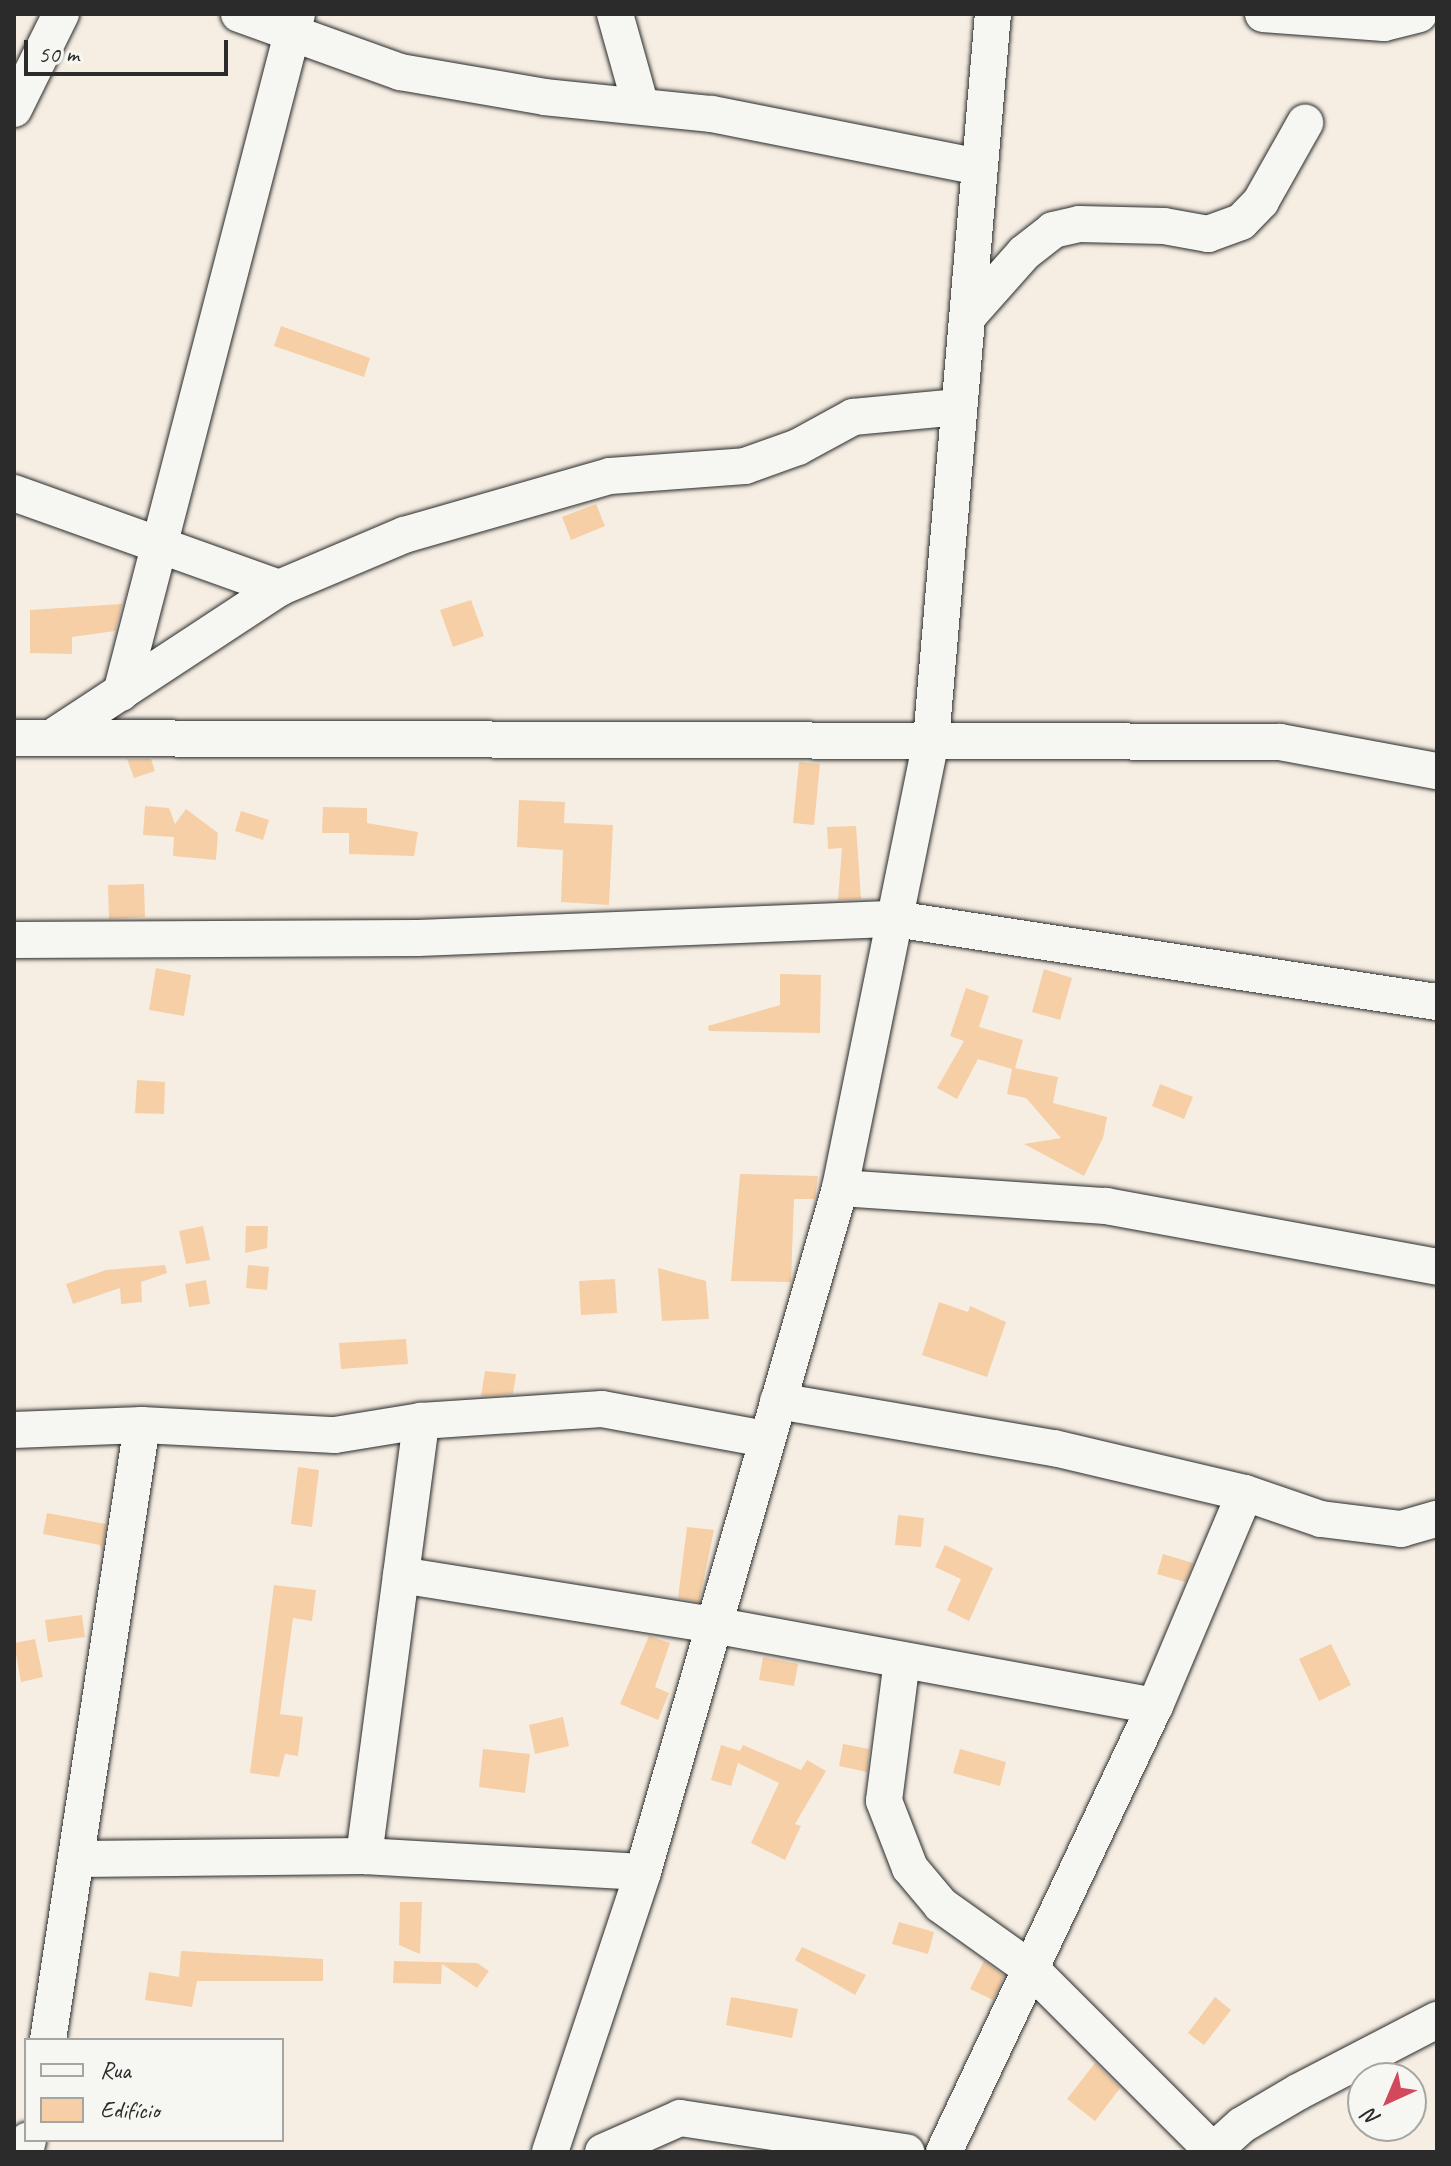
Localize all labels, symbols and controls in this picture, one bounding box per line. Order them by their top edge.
scale bar [28,24,232,74]
text: 50 m [38,39,79,69]
legend [24,2038,284,2142]
text: Rua [100,2055,131,2085]
north arrow [1347,2062,1427,2142]
text: Edifício [100,2095,160,2125]
text: N [1357,2103,1386,2133]

